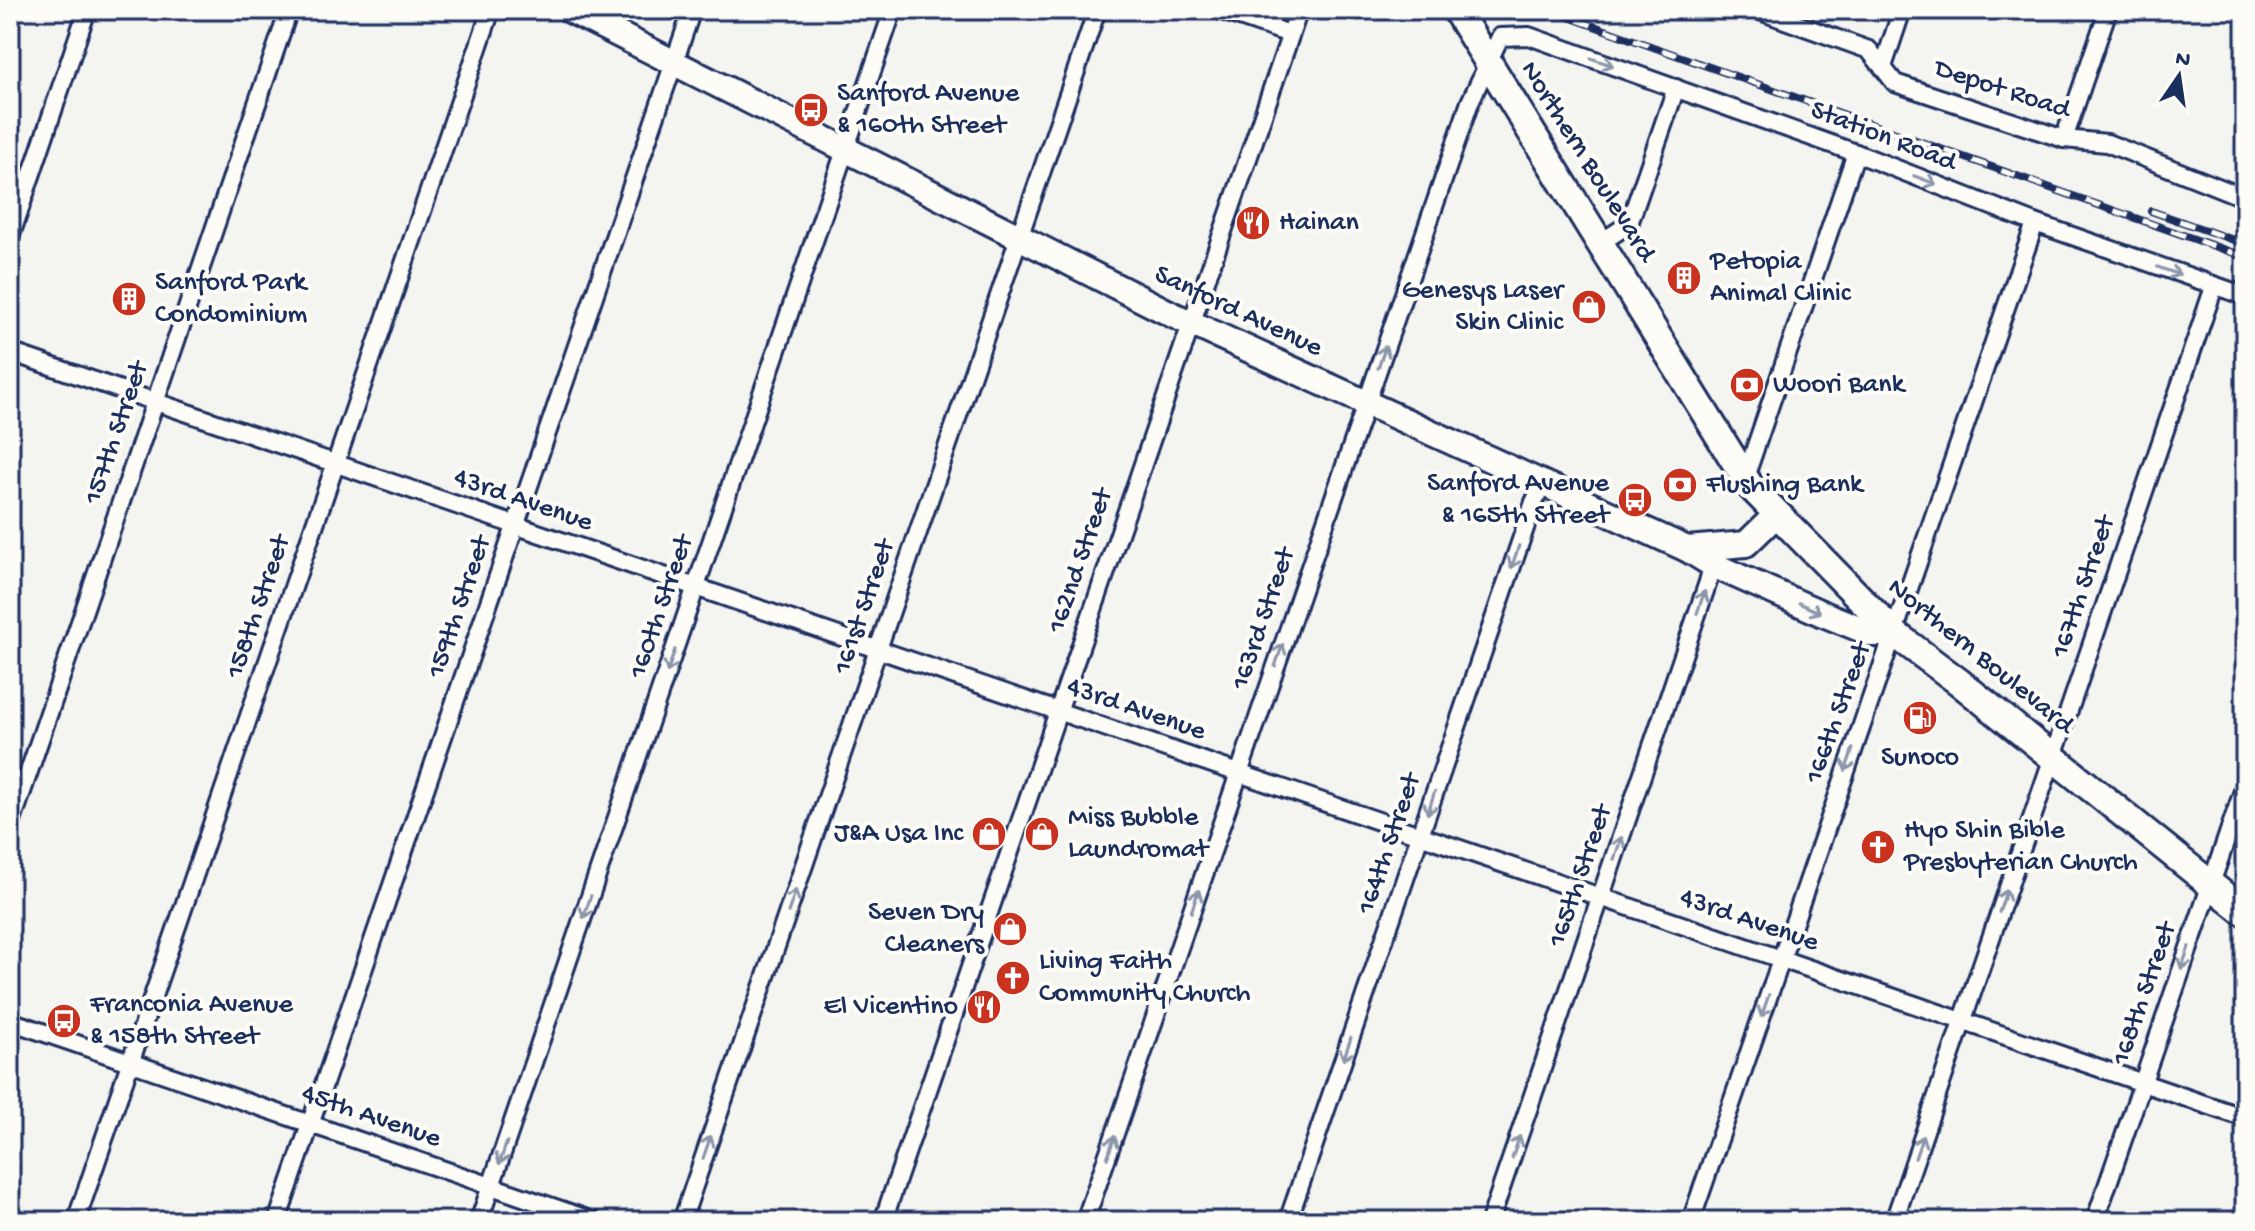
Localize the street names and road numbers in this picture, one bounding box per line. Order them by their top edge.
street label: Depot Road [1928,52,2076,128]
street label: Northern Boulevard [1512,56,1663,271]
street label: Station Road [1806,94,1963,181]
street label: Sanford Avenue [1149,259,1328,366]
street label: 157th Street [77,355,158,509]
street label: 43rd Avenue [449,462,597,540]
street label: 162nd Street [1041,482,1122,638]
street label: 167th Street [2044,509,2124,663]
street label: 158th Street [219,529,300,684]
street label: 159th Street [420,529,500,683]
street label: 160th Street [622,529,703,684]
street label: 161st Street [826,533,904,679]
street label: 163rd Street [1224,541,1304,695]
street label: Northern Boulevard [1880,572,2082,744]
street label: 166th Street [1798,636,1881,789]
street label: 43rd Avenue [1062,671,1210,749]
street label: 164th Street [1350,767,1430,920]
street label: 165th Street [1541,798,1622,952]
street label: 43rd Avenue [1675,882,1823,960]
street label: 168th Street [2105,916,2186,1071]
street label: 45th Avenue [297,1078,446,1156]

